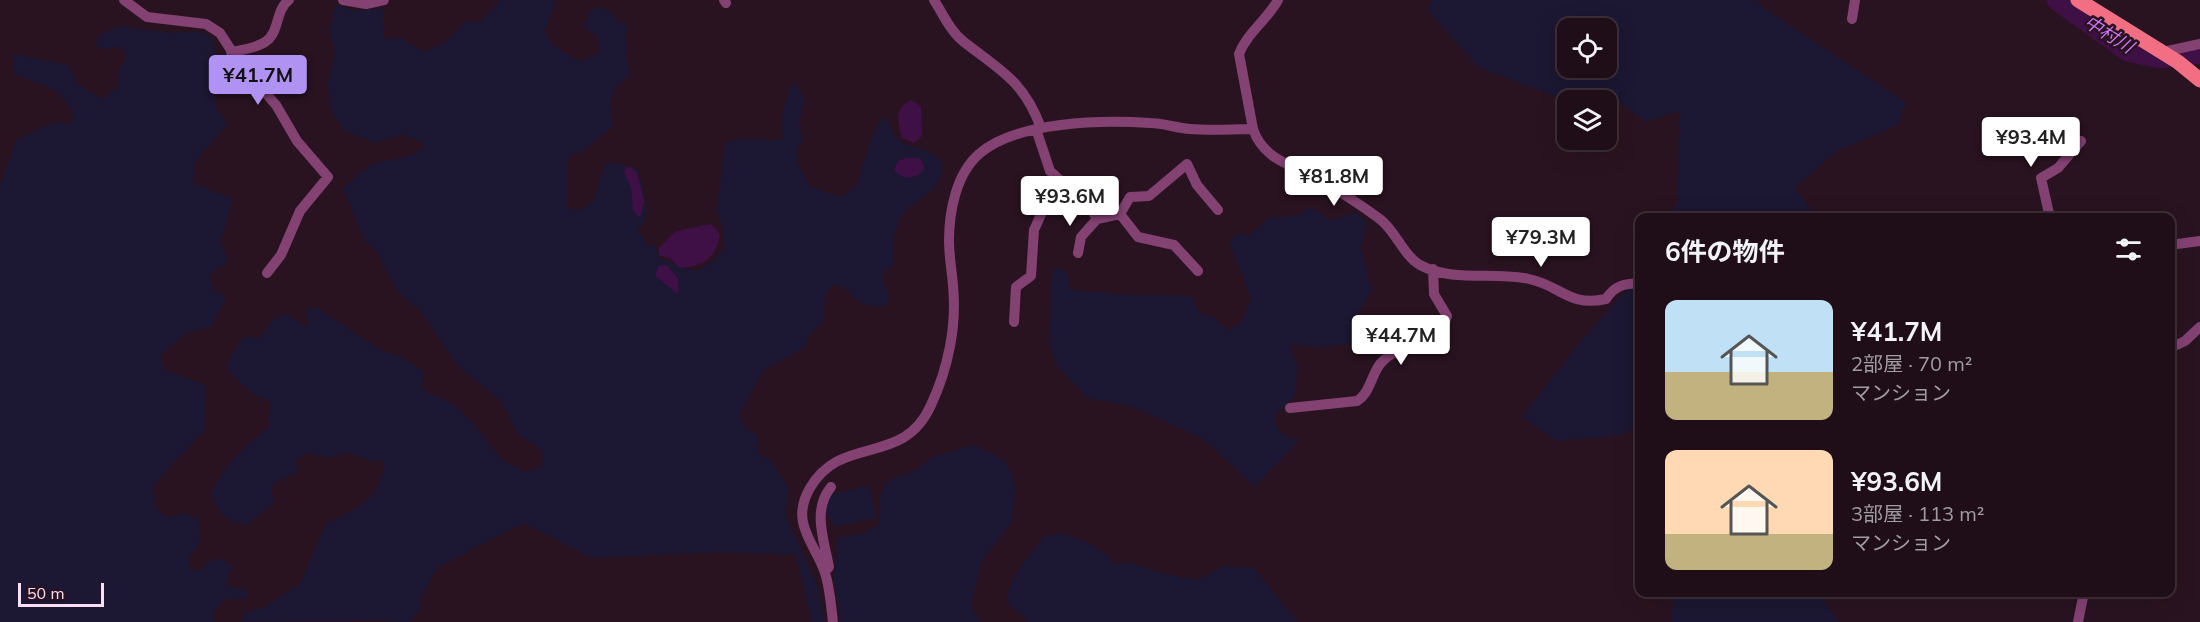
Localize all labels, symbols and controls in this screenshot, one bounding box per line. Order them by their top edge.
water label: 中村川 [2080,10,2140,59]
map controls [1557,18,1617,150]
button: locate [1557,18,1617,78]
pin: ¥41.7M [209,55,307,106]
text: ¥41.7M [223,62,293,87]
button: layers [1557,90,1617,150]
pin: ¥93.4M [1982,117,2080,168]
text: ¥93.4M [1996,124,2066,149]
pin: ¥81.8M [1285,156,1383,207]
text: ¥81.8M [1299,163,1369,188]
pin: ¥93.6M [1021,176,1119,227]
text: ¥93.6M [1035,183,1105,208]
pin: ¥79.3M [1492,217,1590,268]
text: ¥79.3M [1506,224,1576,249]
icon: filters [2112,233,2145,266]
text: 6件の物件 [1665,235,1785,268]
pin: ¥44.7M [1352,315,1450,366]
text: ¥41.7M [1851,315,1942,348]
text: ¥44.7M [1366,322,1436,347]
icon: home [1713,324,1785,396]
text: 2部屋 · 70 m² [1851,351,1972,376]
text: マンション [1851,380,1951,405]
text: ¥93.6M [1851,465,1942,498]
icon: home [1713,474,1785,546]
text: 3部屋 · 113 m² [1851,501,1984,526]
text: マンション [1851,530,1951,555]
scale bar [18,580,104,608]
text: 50 m [27,583,64,603]

